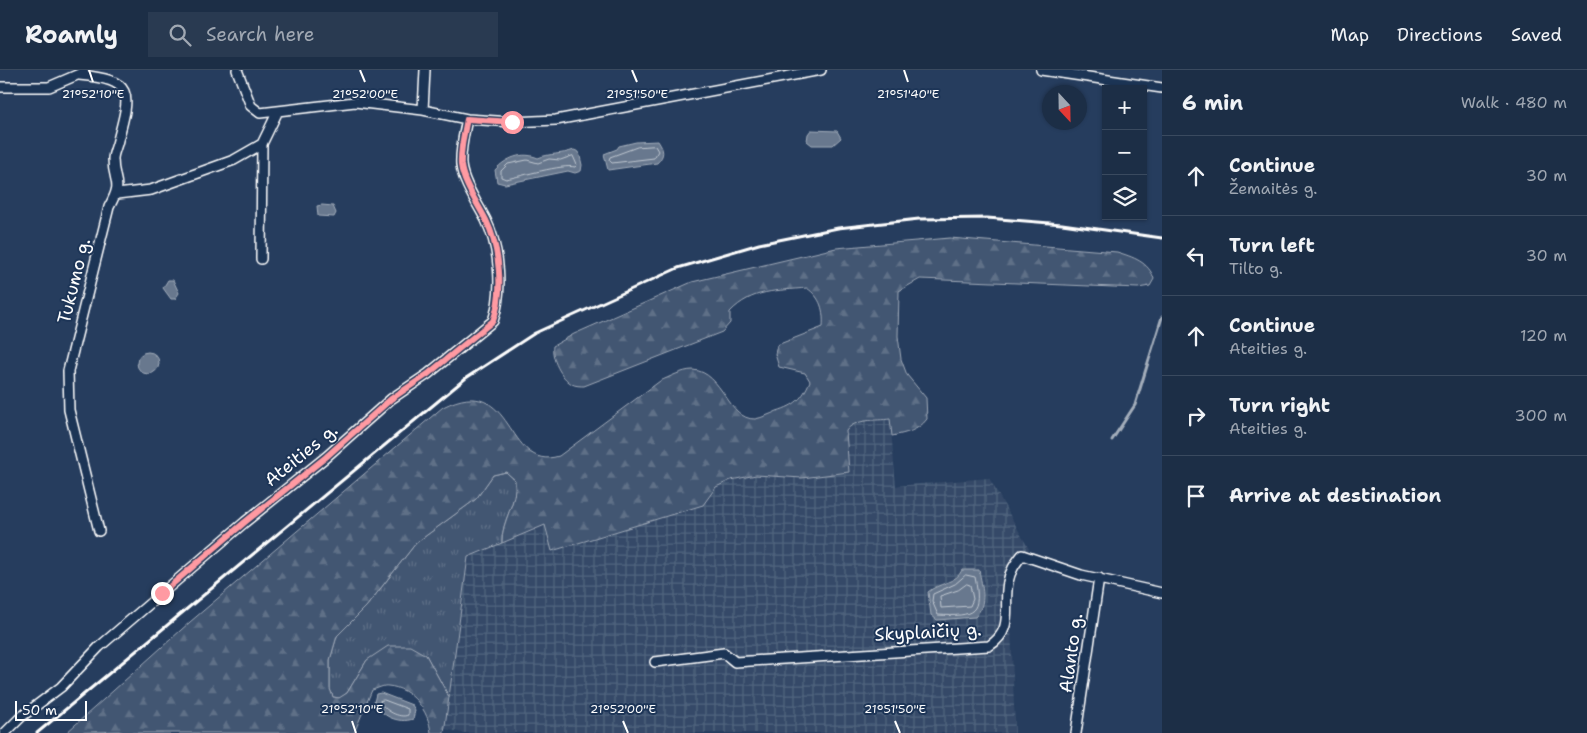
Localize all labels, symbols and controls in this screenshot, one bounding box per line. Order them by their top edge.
search box [148,12,498,57]
text: Roamly [25,19,118,51]
icon: search [166,21,194,49]
text: Search here [206,22,315,47]
text: Map [1331,23,1369,47]
text: Directions [1397,23,1483,47]
text: Saved [1511,23,1562,47]
north arrow [1042,85,1087,130]
map controls [1102,85,1147,220]
button: + [1102,85,1147,130]
text: 21°52'10"E [62,86,124,102]
text: 21°52'00"E [332,86,398,102]
text: 21°51'50"E [606,86,668,102]
text: 21°51'40"E [877,86,939,102]
text: 6 min [1182,89,1243,117]
text: Walk · 480 m [1461,92,1567,113]
route start [501,111,524,134]
button: − [1102,130,1147,175]
text: Continue [1229,153,1315,178]
icon: ahead [1182,162,1210,190]
text: 30 m [1526,165,1567,186]
button: layers [1102,175,1147,220]
text: Žemaitės g. [1229,178,1317,199]
text: Turn left [1229,233,1315,258]
street label: Tukumo g. [52,236,96,326]
icon: left [1182,242,1210,270]
text: 30 m [1526,245,1567,266]
text: Tilto g. [1229,258,1283,279]
text: Continue [1229,313,1315,338]
icon: ahead [1182,322,1210,350]
text: 120 m [1520,325,1567,346]
text: Ateities g. [1229,338,1307,359]
text: Turn right [1229,393,1330,418]
icon: right [1182,402,1210,430]
text: 300 m [1515,405,1567,426]
street label: Ateities g. [259,418,343,492]
text: Ateities g. [1229,418,1307,439]
icon: arrive [1182,482,1210,510]
text: Arrive at destination [1229,483,1441,508]
route end [151,582,174,605]
street label: Alanto g. [1054,612,1088,694]
street label: Skyplaičių g. [874,617,982,647]
scale bar [15,698,88,721]
text: 50 m [22,701,57,719]
text: 21°52'10"E [321,701,383,717]
text: 21°52'00"E [590,701,656,717]
text: 21°51'50"E [864,701,926,717]

